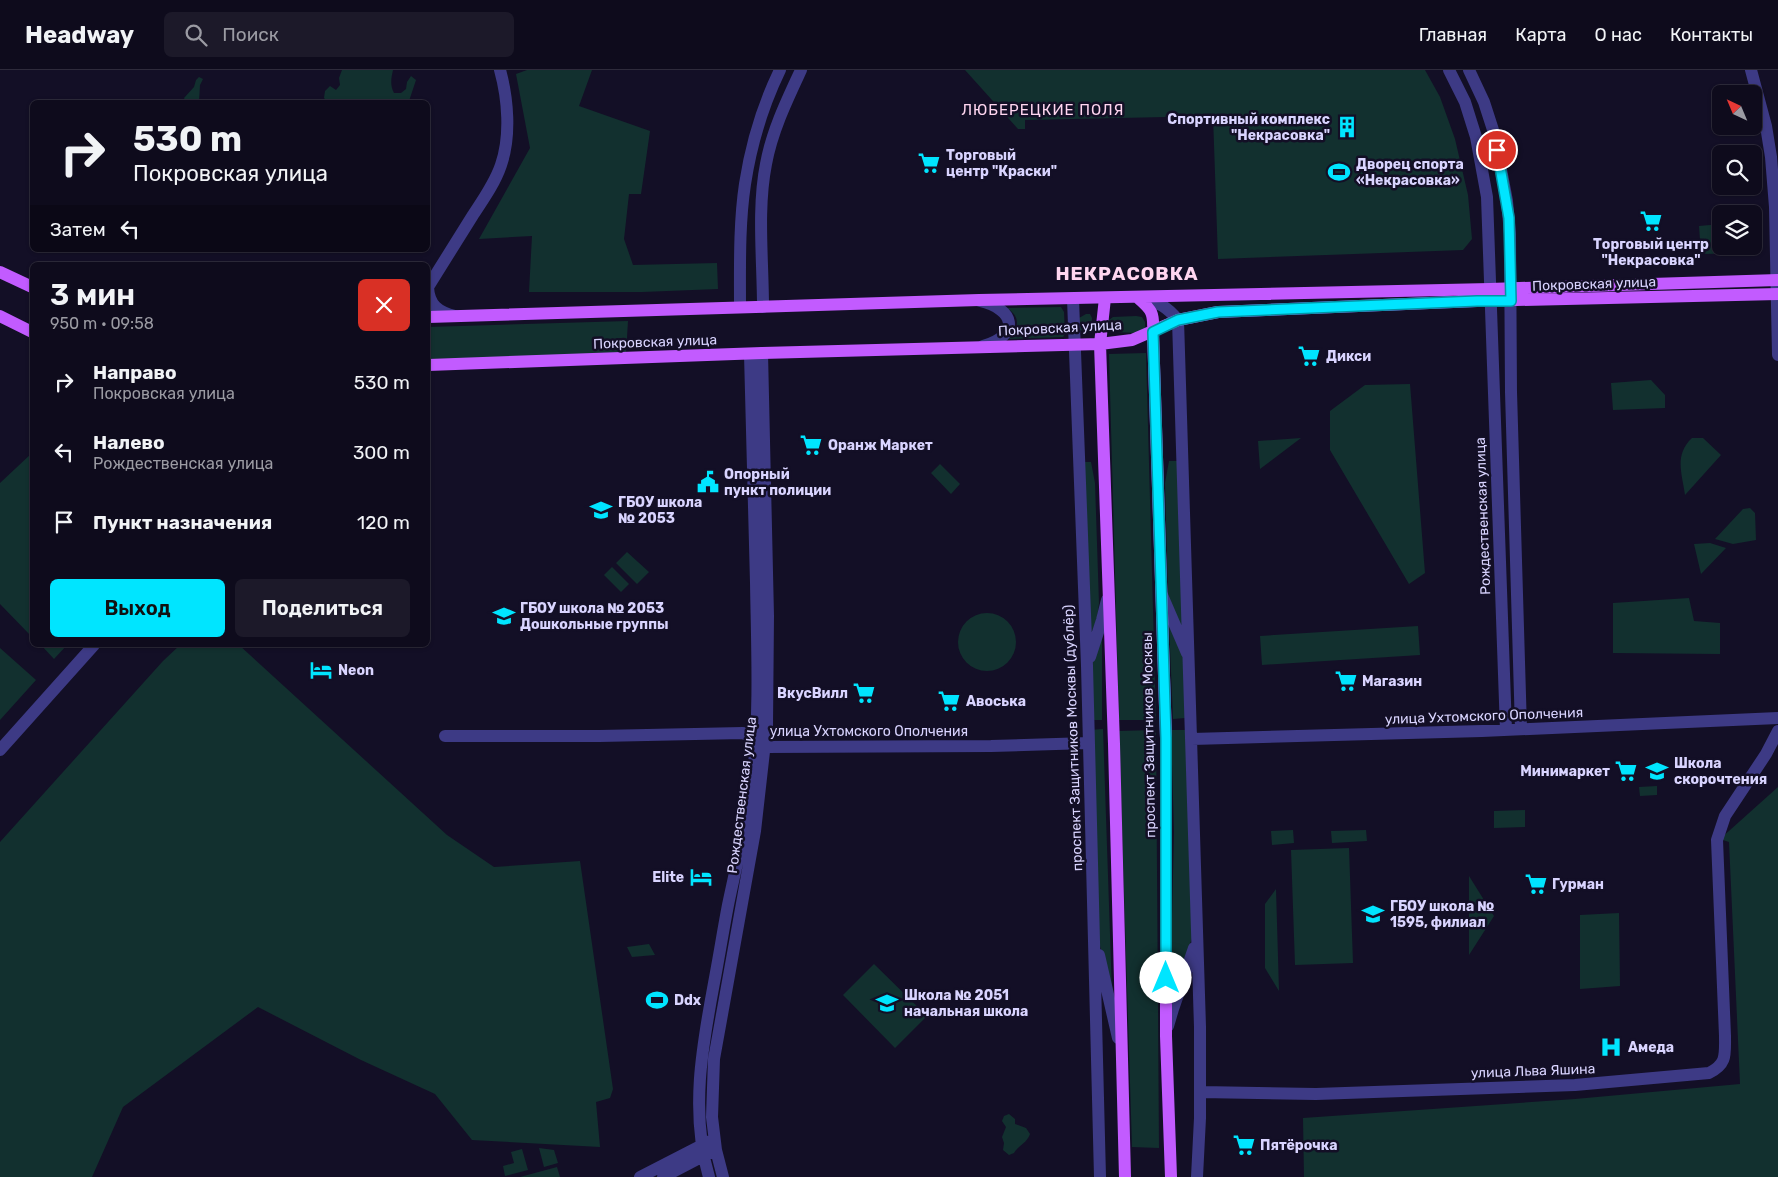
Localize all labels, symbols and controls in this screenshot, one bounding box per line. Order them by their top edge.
search box [164,12,514,57]
text: Headway [25,21,134,49]
icon: search [182,21,210,49]
text: Поиск [222,23,279,46]
text: Главная [1419,24,1487,46]
text: Карта [1515,24,1567,46]
text: О нас [1595,24,1642,46]
text: Контакты [1670,24,1753,46]
north arrow [1712,85,1762,135]
map controls [1712,85,1762,255]
district label: ЛЮБЕРЕЦКИЕ ПОЛЯ [962,101,1124,119]
place label: Спортивный комплекс "Некрасовка" [1167,111,1330,144]
building icon: Спортивный комплекс "Некрасовка" [1334,114,1360,140]
text: 530 m [133,118,242,160]
icon: right [50,120,115,185]
pin [1476,129,1518,171]
icon: arrive [1483,136,1511,164]
button: search [1712,145,1762,195]
place label: Торговый центр "Краски" [946,147,1057,180]
supermarket icon: Торговый центр "Краски" [916,150,942,176]
place label: Дворец спорта «Некрасовка» [1356,156,1464,189]
sports icon: Дворец спорта «Некрасовка» [1326,159,1352,185]
text: Покровская улица [133,160,328,187]
button: layers [1712,205,1762,255]
supermarket icon: Торговый центр "Некрасовка" [1638,208,1664,234]
icon: left [116,215,144,243]
text: Затем [50,218,106,241]
place label: Торговый центр "Некрасовка" [1593,236,1709,269]
district label: НЕКРАСОВКА [1055,262,1199,285]
street label: Покровская улица [1532,273,1656,295]
text: 3 мин [50,277,135,313]
button: close [358,279,410,331]
text: 950 m · 09:58 [50,314,154,333]
street label: Покровская улица [998,316,1122,340]
street label: Покровская улица [593,331,717,353]
supermarket icon: Дикси [1296,343,1322,369]
place label: Дикси [1326,348,1371,365]
text: Направо [93,361,177,384]
icon: right [50,368,78,396]
text: 530 m [354,371,410,394]
text: Покровская улица [93,384,235,403]
text: Налево [93,431,165,454]
supermarket icon: Оранж Маркет [798,432,824,458]
place label: Оранж Маркет [828,437,933,454]
street label: Рождественская улица [1472,437,1494,595]
icon: left [50,438,78,466]
text: 300 m [353,441,410,464]
text: Рождественская улица [93,454,273,473]
place label: Опорный пункт полиции [724,466,831,499]
public building icon: Опорный пункт полиции [695,469,721,495]
place label: ГБОУ школа № 2053 [618,494,702,527]
school or university icon: ГБОУ школа № 2053 [588,497,614,523]
icon: arrive [50,508,78,536]
text: Пункт назначения [93,511,272,534]
text: 120 m [357,511,410,534]
button: Выход [50,579,225,637]
button: Поделиться [235,579,410,637]
place label: ГБОУ школа № 2053 Дошкольные группы [520,600,669,633]
school or university icon: ГБОУ школа № 2053 Дошкольные группы [491,603,517,629]
street label: проспект Защитников Москвы (дублёр) [1060,604,1086,872]
street label: проспект Защитников Москвы [1139,632,1159,838]
hotel icon: Neon [308,657,334,683]
place label: Neon [338,662,374,679]
supermarket icon: Магазин [1333,668,1359,694]
place label: Магазин [1362,673,1422,690]
supermarket icon: ВкусВилл [851,680,877,706]
place label: ВкусВилл [777,685,848,702]
supermarket icon: Авоська [936,688,962,714]
place label: Авоська [966,693,1026,710]
street label: улица Ухтомского Ополчения [1384,704,1584,728]
street label: Рождественская улица [724,716,760,874]
street label: улица Ухтомского Ополчения [770,723,968,740]
place label: Школа скорочтения [1674,755,1767,788]
supermarket icon: Минимаркет [1613,758,1639,784]
school or university icon: Школа скорочтения [1644,758,1670,784]
place label: Минимаркет [1520,763,1610,780]
hotel icon: Elite [688,864,714,890]
place label: Elite [652,869,684,886]
supermarket icon: Гурман [1523,871,1549,897]
place label: Гурман [1552,876,1604,893]
place label: ГБОУ школа № 1595, филиал [1390,898,1494,931]
school or university icon: ГБОУ школа № 1595, филиал [1360,901,1386,927]
position arrow [1139,951,1191,1003]
sports icon: Ddx [644,987,670,1013]
place label: Школа № 2051 начальная школа [904,987,1028,1020]
school or university icon: Школа № 2051 начальная школа [874,990,900,1016]
place label: Ddx [674,992,702,1009]
hospital icon: Амеда [1598,1034,1624,1060]
place label: Амеда [1628,1039,1674,1056]
street label: улица Льва Яшина [1470,1060,1596,1082]
supermarket icon: Пятёрочка [1231,1132,1257,1158]
place label: Пятёрочка [1260,1137,1337,1154]

